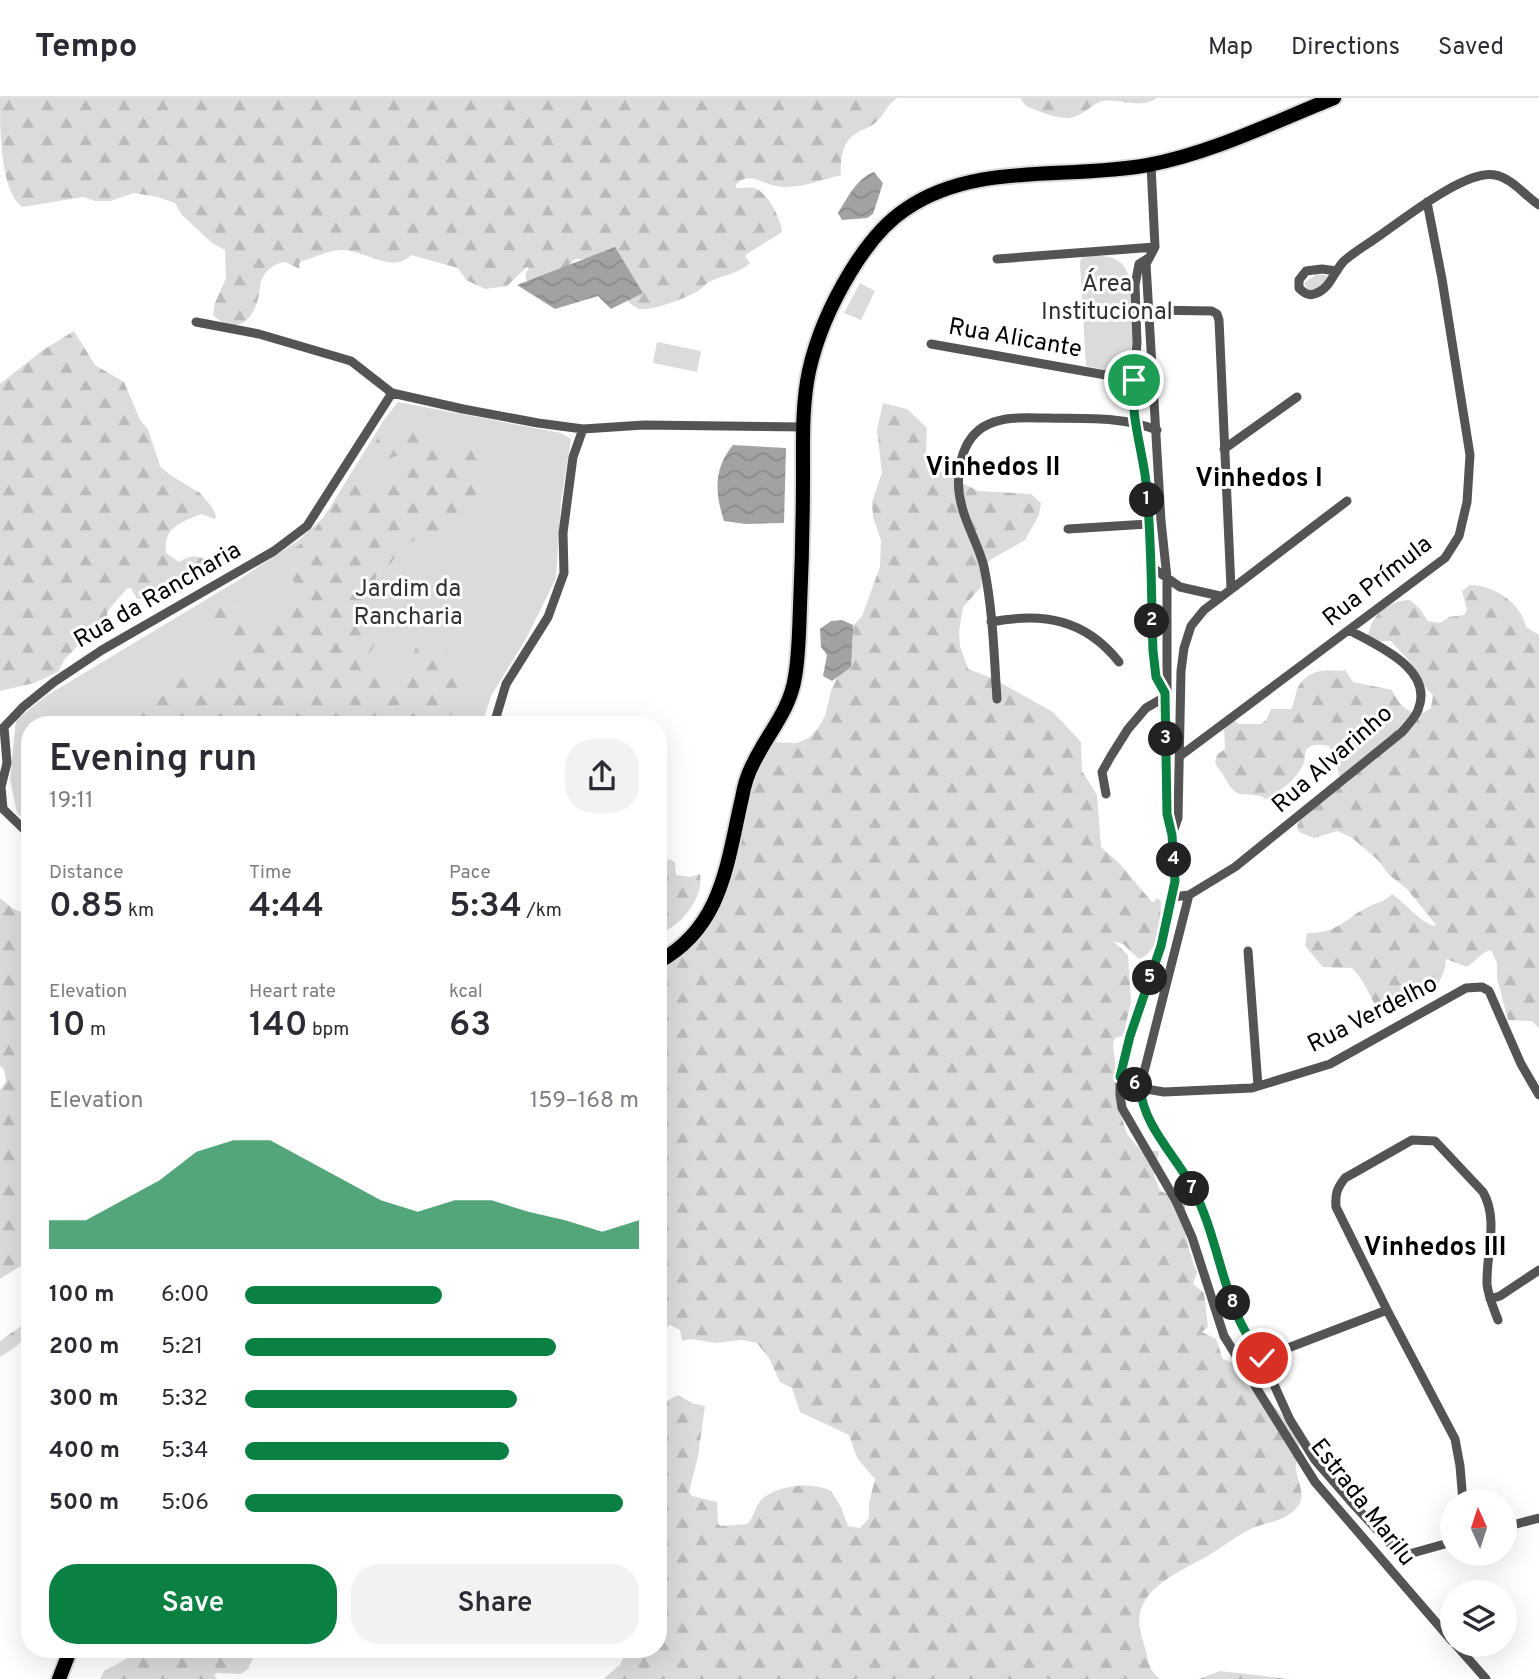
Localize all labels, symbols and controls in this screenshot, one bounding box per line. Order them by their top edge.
text: Tempo [35,27,138,69]
text: Map [1208,33,1253,63]
text: Directions [1291,33,1400,63]
text: Saved [1438,33,1504,63]
park label: Área Institucional [1041,268,1173,328]
street label: Rua Alicante [946,313,1084,365]
pin [1104,350,1164,410]
icon: arrive [1115,361,1153,399]
district label: Vinhedos II [925,452,1061,485]
district label: Vinhedos I [1195,463,1323,496]
pin: 1 [1130,482,1164,518]
text: 1 [1143,487,1150,511]
street label: Rua Prímula [1317,530,1439,634]
street label: Rua da Rancharia [69,536,247,656]
park label: Jardim da Rancharia [353,575,463,633]
pin: 2 [1134,603,1170,638]
text: 2 [1146,608,1157,632]
street label: Rua Alvarinho [1267,699,1399,821]
pin: 3 [1148,722,1184,756]
text: 3 [1160,726,1171,750]
text: Evening run [49,736,257,785]
button: share [565,739,639,813]
text: 19:11 [49,787,94,816]
pin: 4 [1156,842,1192,878]
text: 4 [1167,847,1180,871]
text: Distance [49,861,124,885]
text: Time [249,861,292,885]
text: Pace [449,861,491,885]
text: 0.85 [49,885,123,929]
text: 4:44 [249,885,324,929]
text: 5:34 [449,885,522,929]
text: km [123,899,154,923]
text: /km [522,899,562,923]
pin: 5 [1132,960,1168,996]
text: 5 [1144,965,1155,989]
street label: Rua Verdelho [1303,969,1443,1061]
text: Elevation [49,980,127,1004]
text: Heart rate [249,980,336,1004]
text: kcal [449,980,483,1004]
text: 10 [49,1004,86,1048]
text: 140 [249,1004,308,1048]
text: 63 [449,1004,491,1048]
text: m [86,1018,106,1042]
text: bpm [308,1018,349,1042]
pin: 6 [1118,1068,1152,1102]
text: 6 [1129,1072,1140,1096]
text: Elevation [49,1087,144,1116]
text: 159–168 m [530,1087,639,1116]
pin: 7 [1174,1172,1210,1206]
text: 7 [1186,1176,1197,1200]
district label: Vinhedos III [1364,1232,1506,1265]
text: 100 m [49,1281,114,1310]
text: 6:00 [161,1281,209,1310]
pin: 8 [1216,1286,1250,1320]
text: 8 [1227,1290,1238,1314]
pin [1232,1328,1292,1388]
text: 200 m [49,1333,119,1362]
text: 5:21 [161,1333,203,1362]
icon: check [1243,1339,1281,1377]
text: 300 m [49,1385,119,1414]
text: 5:32 [161,1385,208,1414]
street label: Estrada Marilu [1303,1433,1421,1573]
text: 400 m [49,1437,120,1466]
text: 5:34 [161,1437,209,1466]
text: 500 m [49,1489,119,1518]
text: 5:06 [161,1489,209,1518]
north arrow [1440,1489,1517,1566]
map controls [1440,1489,1517,1657]
button: Save [49,1564,337,1644]
button: Share [351,1564,639,1644]
button: layers [1440,1580,1517,1657]

